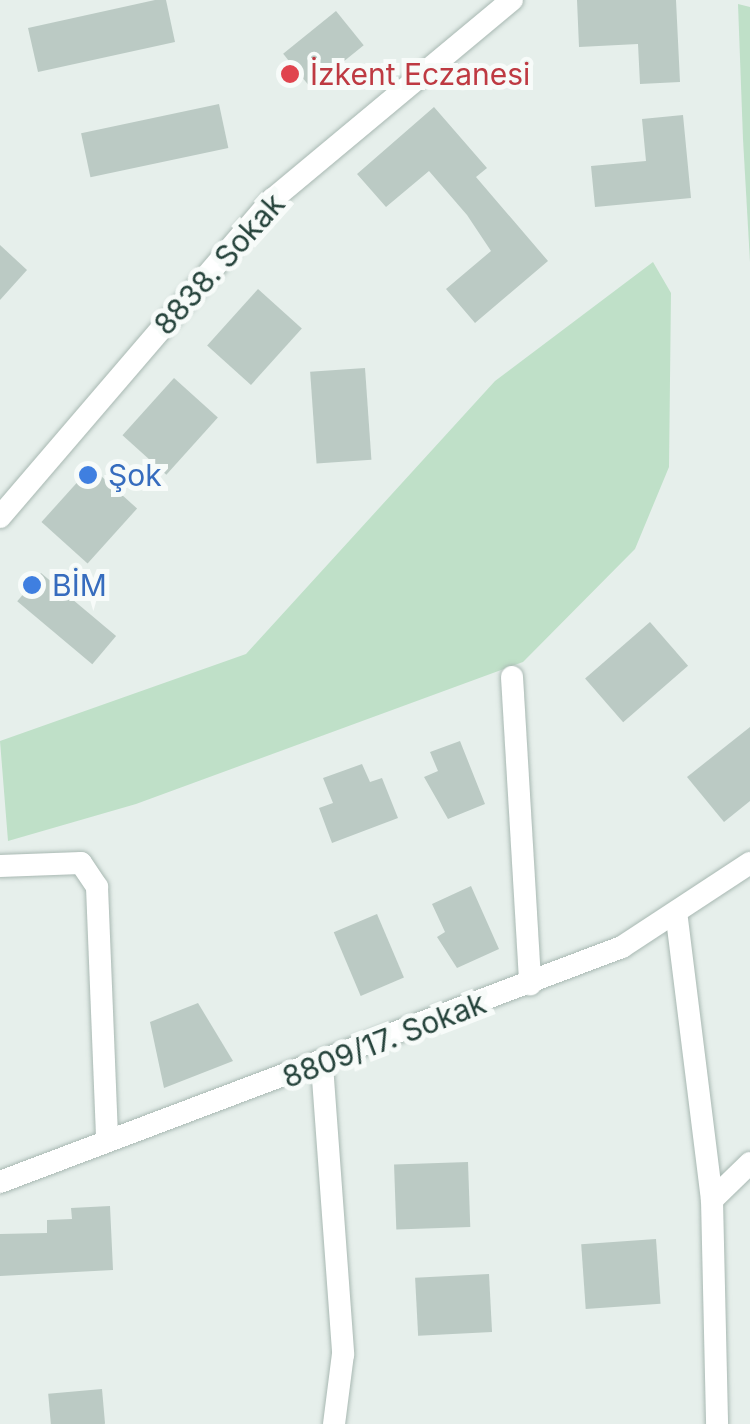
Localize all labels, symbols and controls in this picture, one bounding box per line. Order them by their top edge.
place label: İzkent Eczanesi [310,56,530,92]
marker: İzkent Eczanesi [279,63,301,85]
street label: 8838. Sokak [146,186,292,342]
place label: Şok [108,457,162,493]
marker: Şok [77,464,99,486]
place label: BİM [52,567,107,603]
marker: BİM [21,574,43,596]
street label: 8809/17. Sokak [277,985,491,1095]

